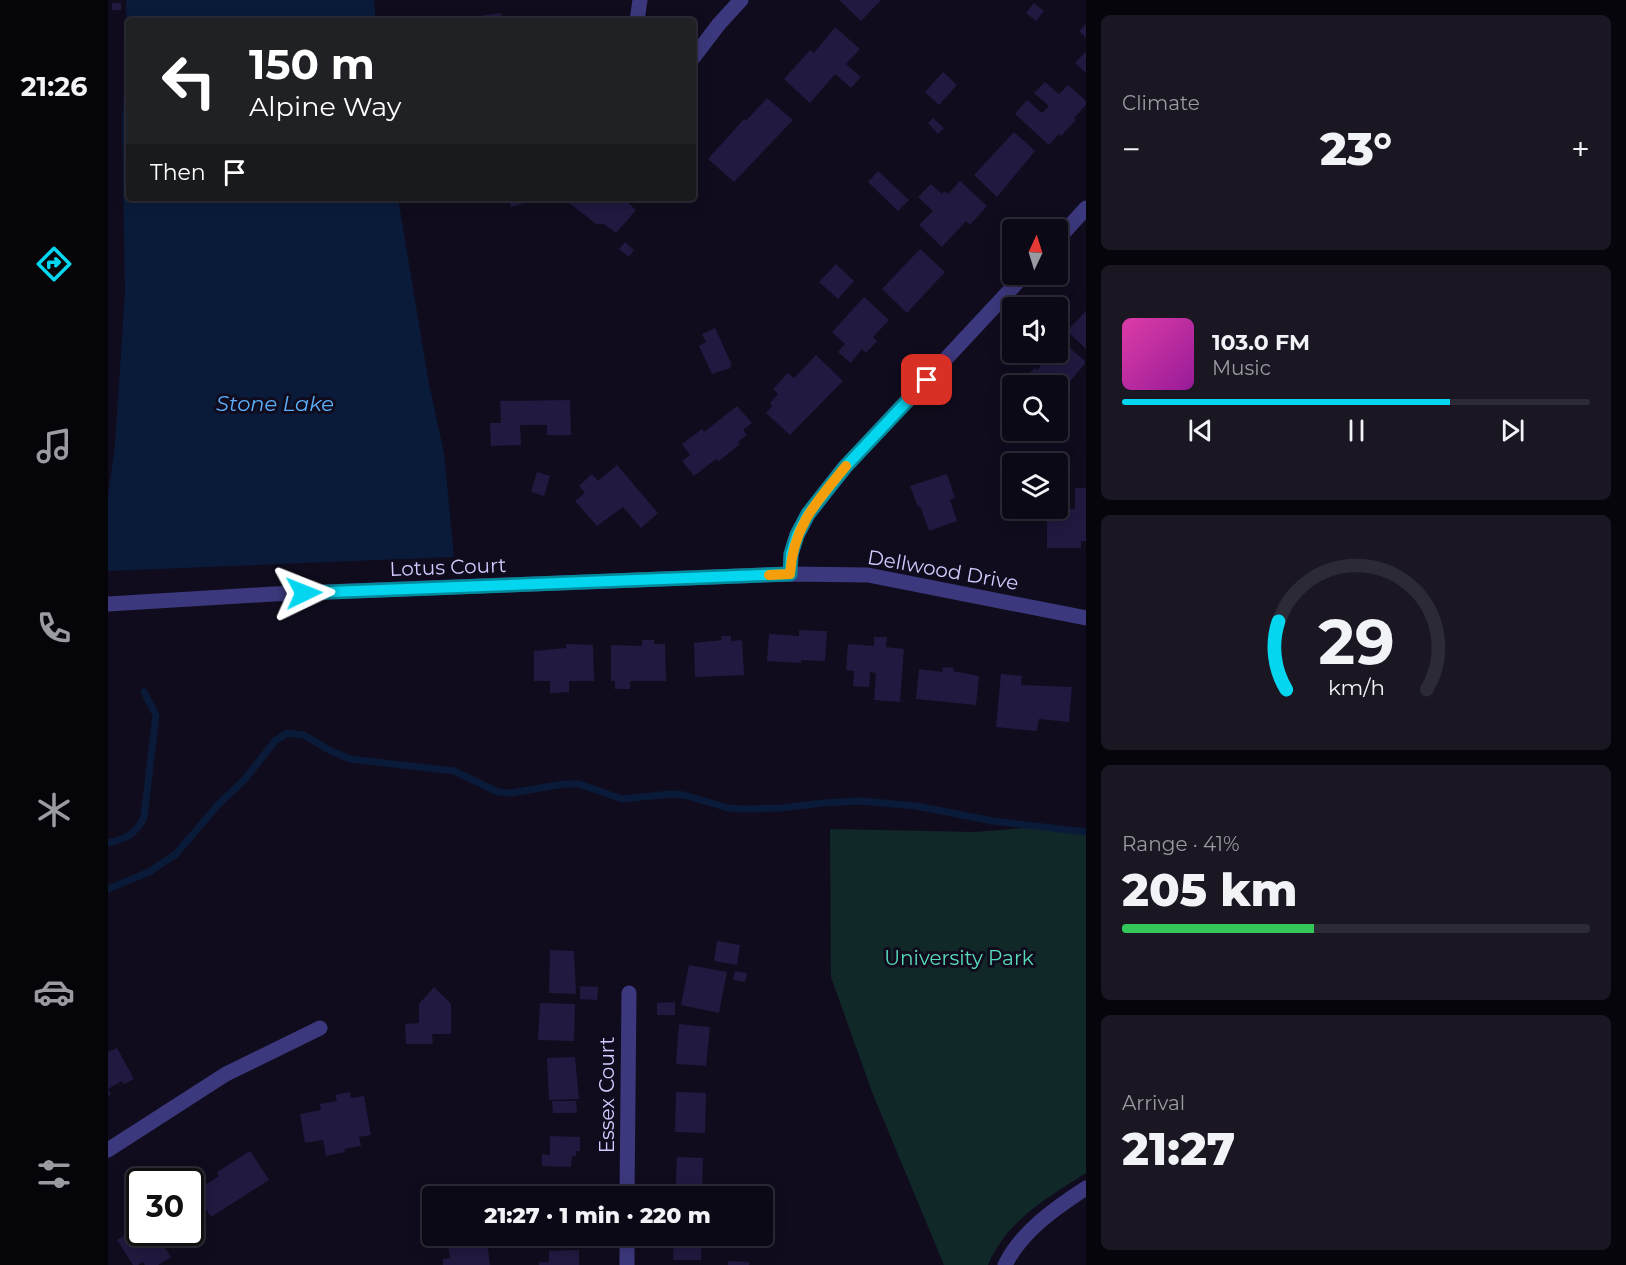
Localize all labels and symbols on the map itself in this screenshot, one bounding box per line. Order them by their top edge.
north arrow [1002,219,1068,285]
pin [901,354,952,405]
water label: Stone Lake [216,391,334,416]
street label: Dellwood Drive [866,545,1020,595]
street label: Lotus Court [389,553,507,581]
position arrow [272,561,336,625]
park label: University Park [884,946,1034,970]
street label: Essex Court [595,1037,619,1153]
speed limit sign: 30 [126,1168,204,1246]

